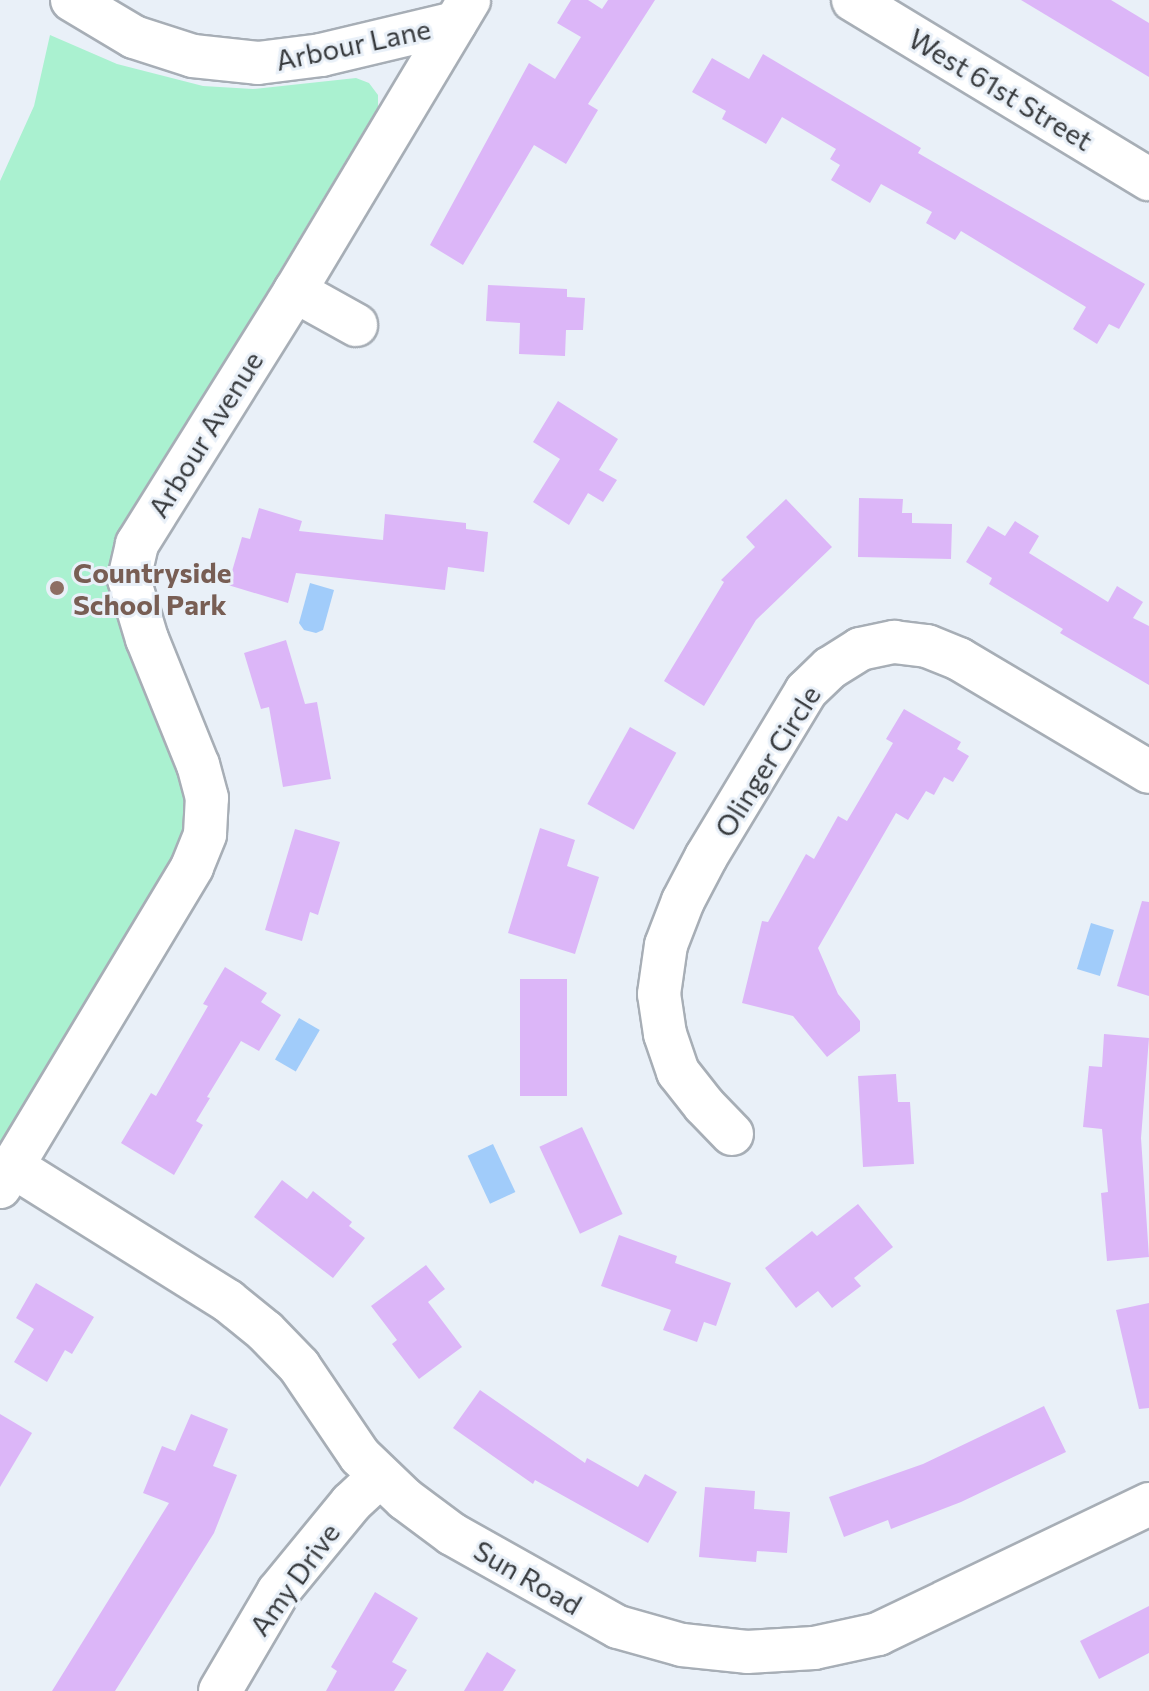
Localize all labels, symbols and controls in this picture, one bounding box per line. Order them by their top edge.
street label: Arbour Lane [272,11,434,77]
street label: West 61st Street [903,21,1099,157]
street label: Arbour Avenue [141,345,269,523]
place label: Countryside School Park [73,555,231,621]
marker: Countryside School Park [48,579,66,597]
street label: Olinger Circle [707,679,827,843]
street label: Amy Drive [242,1516,346,1642]
street label: Sun Road [468,1533,588,1621]

